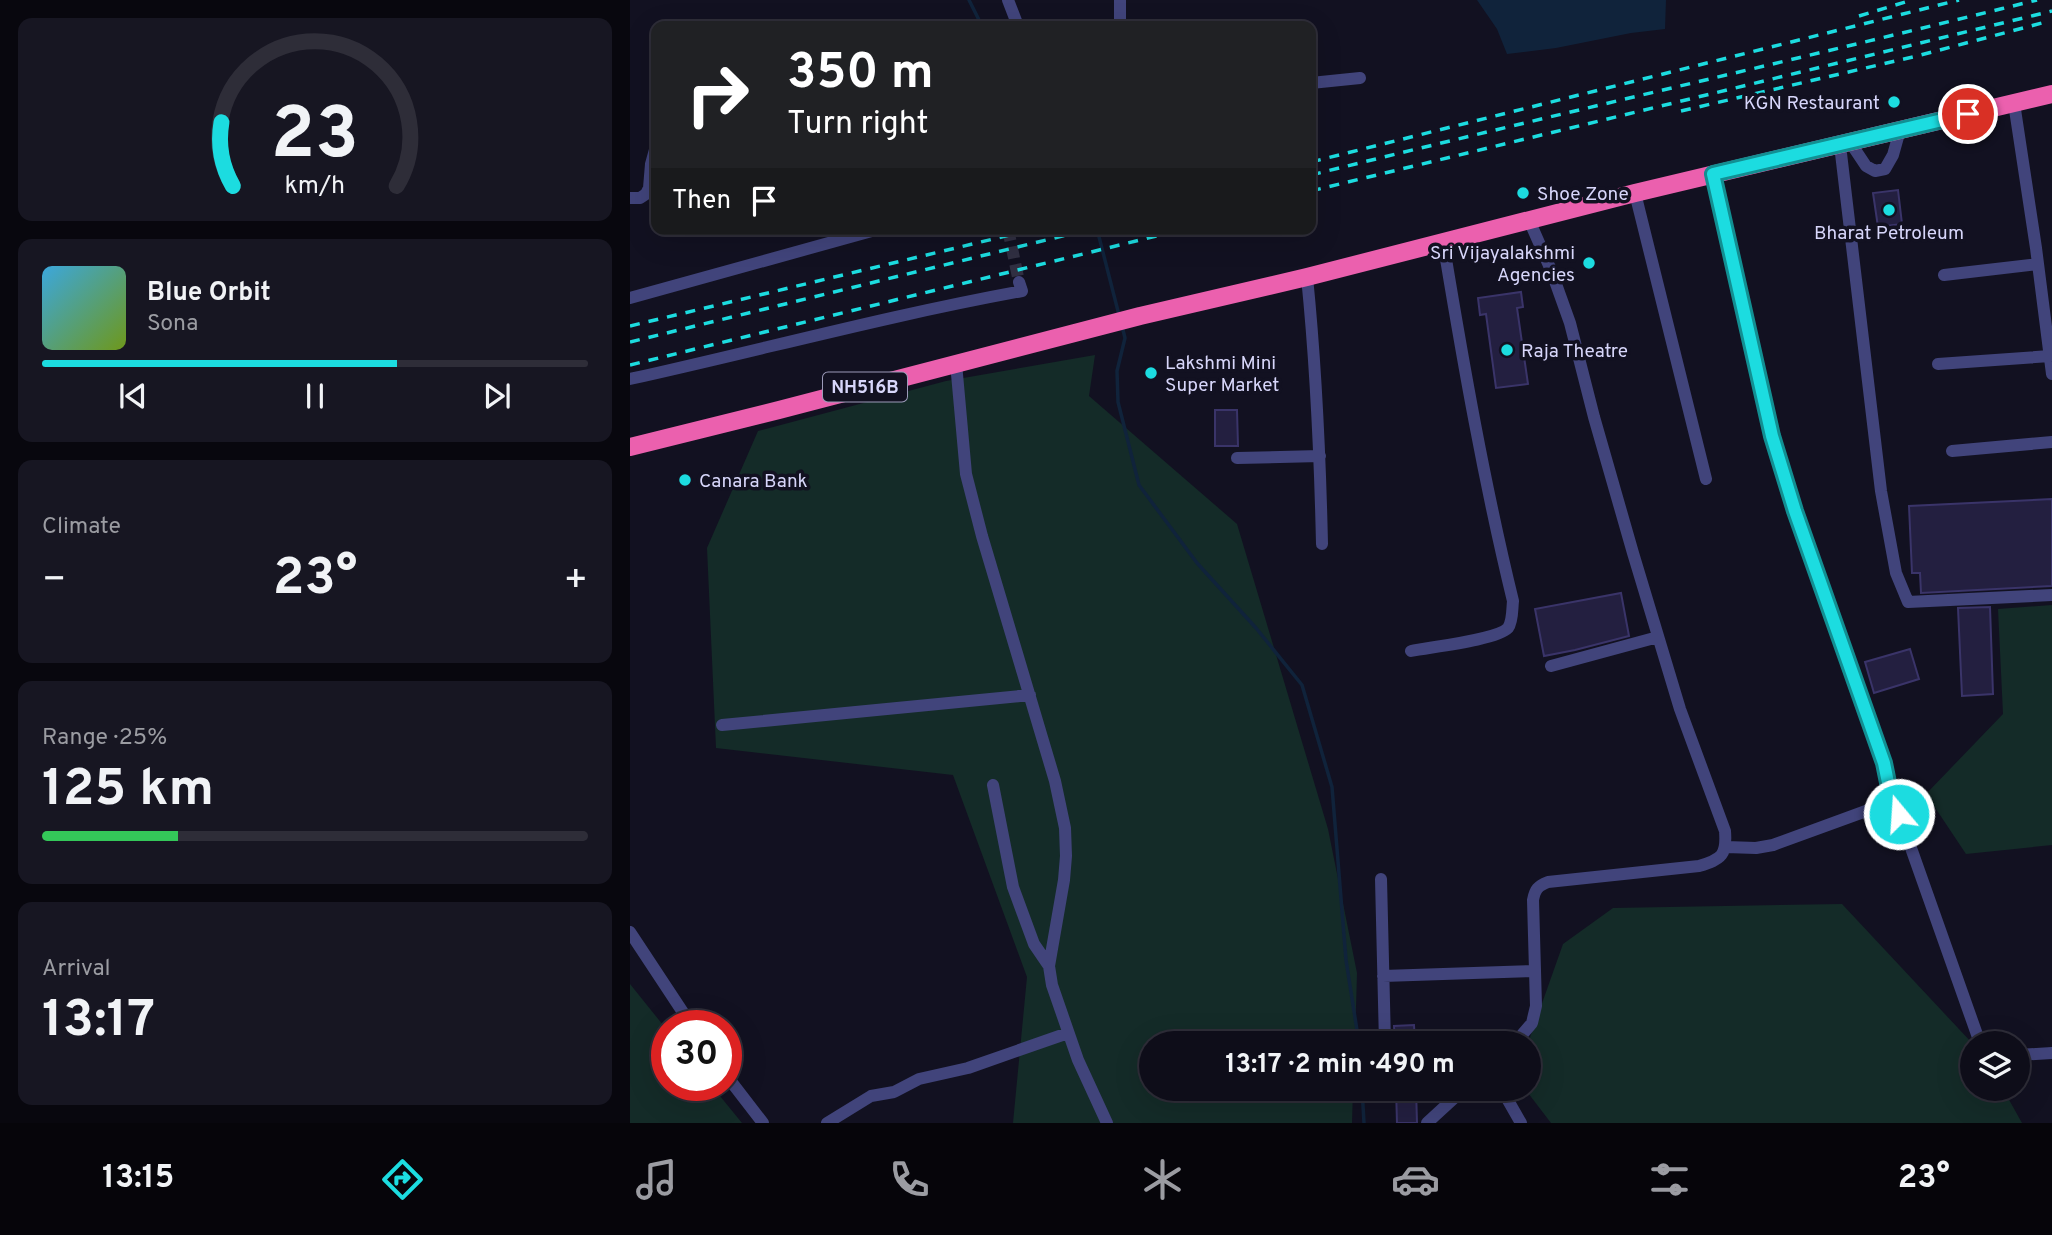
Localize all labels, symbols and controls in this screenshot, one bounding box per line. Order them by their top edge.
text: 350 m [787,44,934,106]
icon: right [672,49,763,140]
pin [1938,84,1998,144]
text: 23 [271,92,359,184]
place label: KGN Restaurant [1744,92,1880,116]
marker: KGN Restaurant [1886,94,1902,110]
icon: arrive [1949,95,1987,133]
text: Turn right [787,105,929,145]
text: km/h [285,170,345,202]
icon: arrive [745,182,783,220]
place label: Shoe Zone [1537,183,1629,207]
text: Then [672,185,731,218]
marker: Shoe Zone [1515,185,1531,201]
marker: Bharat Petroleum [1881,202,1897,218]
place label: Bharat Petroleum [1814,222,1964,246]
place label: Sri Vijayalakshmi Agencies [1430,242,1575,288]
marker: Sri Vijayalakshmi Agencies [1581,255,1597,271]
text: Blue Orbit [147,277,271,310]
text: Sona [147,310,198,339]
place label: Raja Theatre [1521,340,1628,364]
marker: Raja Theatre [1499,342,1515,358]
place label: Lakshmi Mini Super Market [1165,352,1280,398]
marker: Lakshmi Mini Super Market [1143,365,1159,381]
road number: NH516B [823,372,907,402]
icon: previous [114,377,152,415]
icon: pause [296,377,334,415]
icon: next [478,377,516,415]
place label: Canara Bank [699,470,808,494]
marker: Canara Bank [677,472,693,488]
text: Climate [42,513,121,542]
text: 23° [273,547,357,613]
text: − [42,557,67,606]
text: + [563,557,588,606]
text: Range · 25% [42,724,167,753]
text: 125 km [42,758,214,824]
position arrow [1862,777,1936,851]
text: Arrival [42,955,111,984]
text: 13:17 [42,989,155,1055]
speed limit sign: 30 [651,1010,742,1101]
map controls [1960,1031,2030,1101]
button: layers [1960,1031,2030,1101]
text: 13:17 · 2 min · 490 m [1225,1049,1455,1082]
icon: directions [378,1155,427,1204]
icon: music [632,1155,681,1204]
icon: phone [885,1155,934,1204]
icon: climate [1138,1155,1187,1204]
icon: car [1391,1155,1440,1204]
icon: filters [1645,1155,1694,1204]
text: 13:15 [102,1159,174,1199]
text: 23° [1898,1159,1950,1199]

